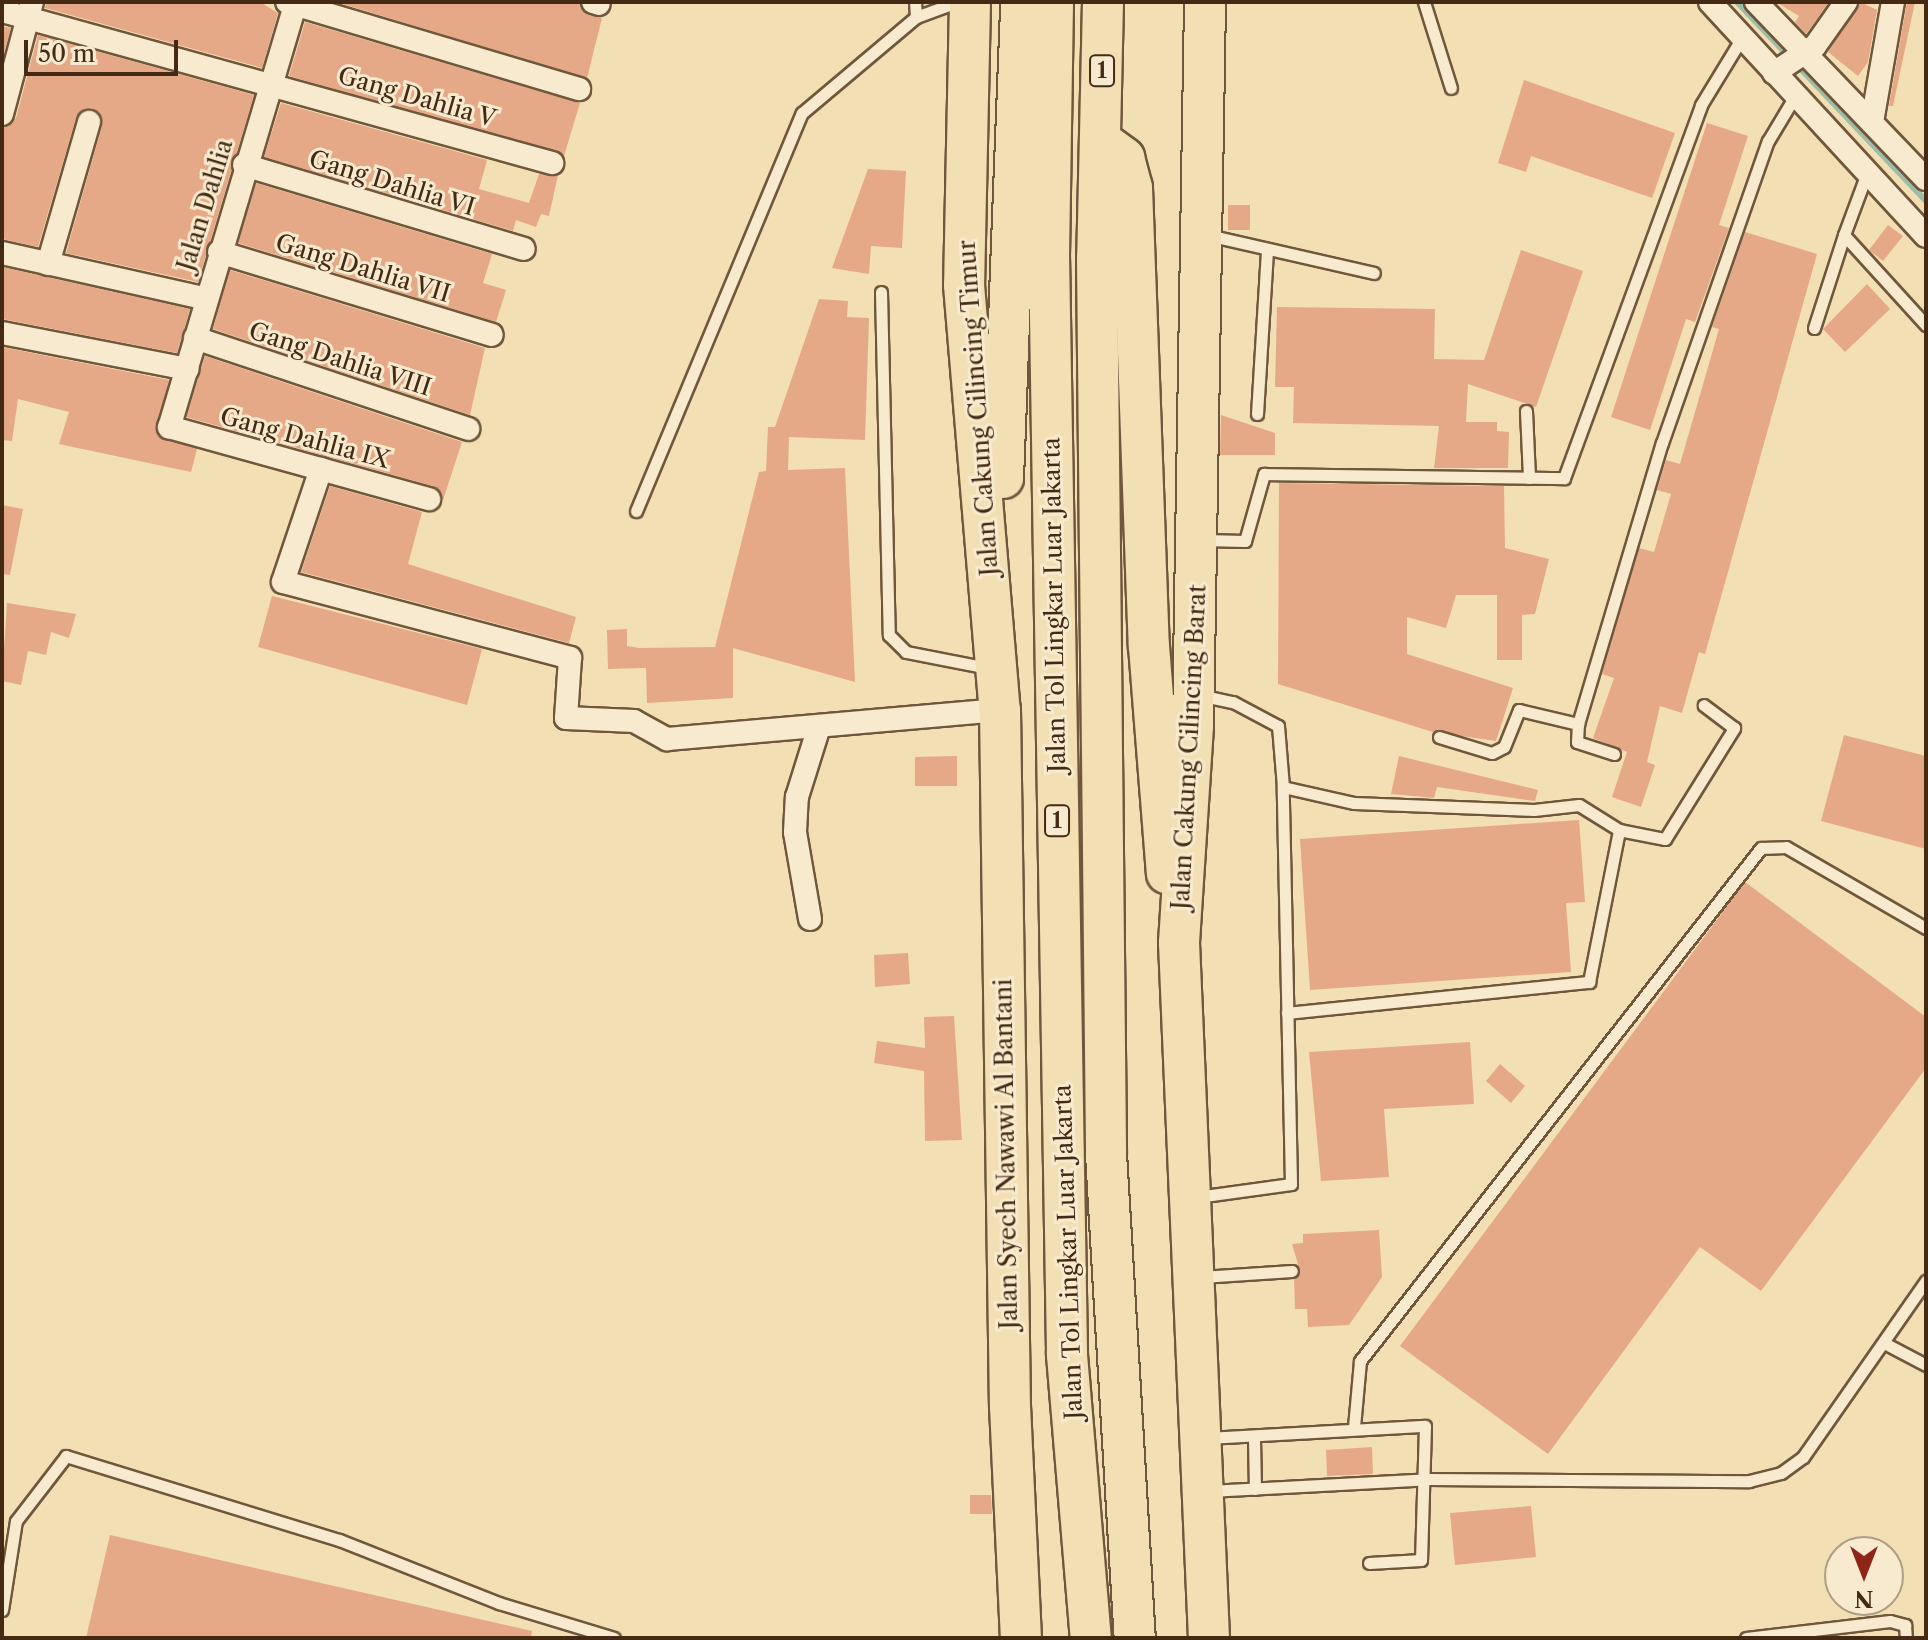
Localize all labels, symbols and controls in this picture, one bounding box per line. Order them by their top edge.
scale bar [28,24,182,74]
text: 50 m [38,39,95,68]
road number: 1 [1088,53,1116,89]
street label: Gang Dahlia V [334,61,500,133]
street label: Jalan Dahlia [171,136,239,274]
street label: Gang Dahlia VI [305,144,479,222]
street label: Gang Dahlia VII [272,228,454,308]
street label: Jalan Cakung Cilincing Timur [952,239,1004,577]
street label: Gang Dahlia VIII [245,316,435,402]
street label: Gang Dahlia IX [217,401,393,475]
street label: Jalan Tol Lingkar Luar Jakarta [1037,436,1071,774]
street label: Jalan Cakung Cilincing Barat [1166,584,1212,910]
road number: 1 [1043,803,1071,839]
street label: Jalan Syech Nawawi Al Bantani [989,978,1023,1330]
street label: Jalan Tol Lingkar Luar Jakarta [1048,1083,1088,1421]
north arrow [1824,1536,1904,1616]
text: N [1854,1585,1874,1612]

